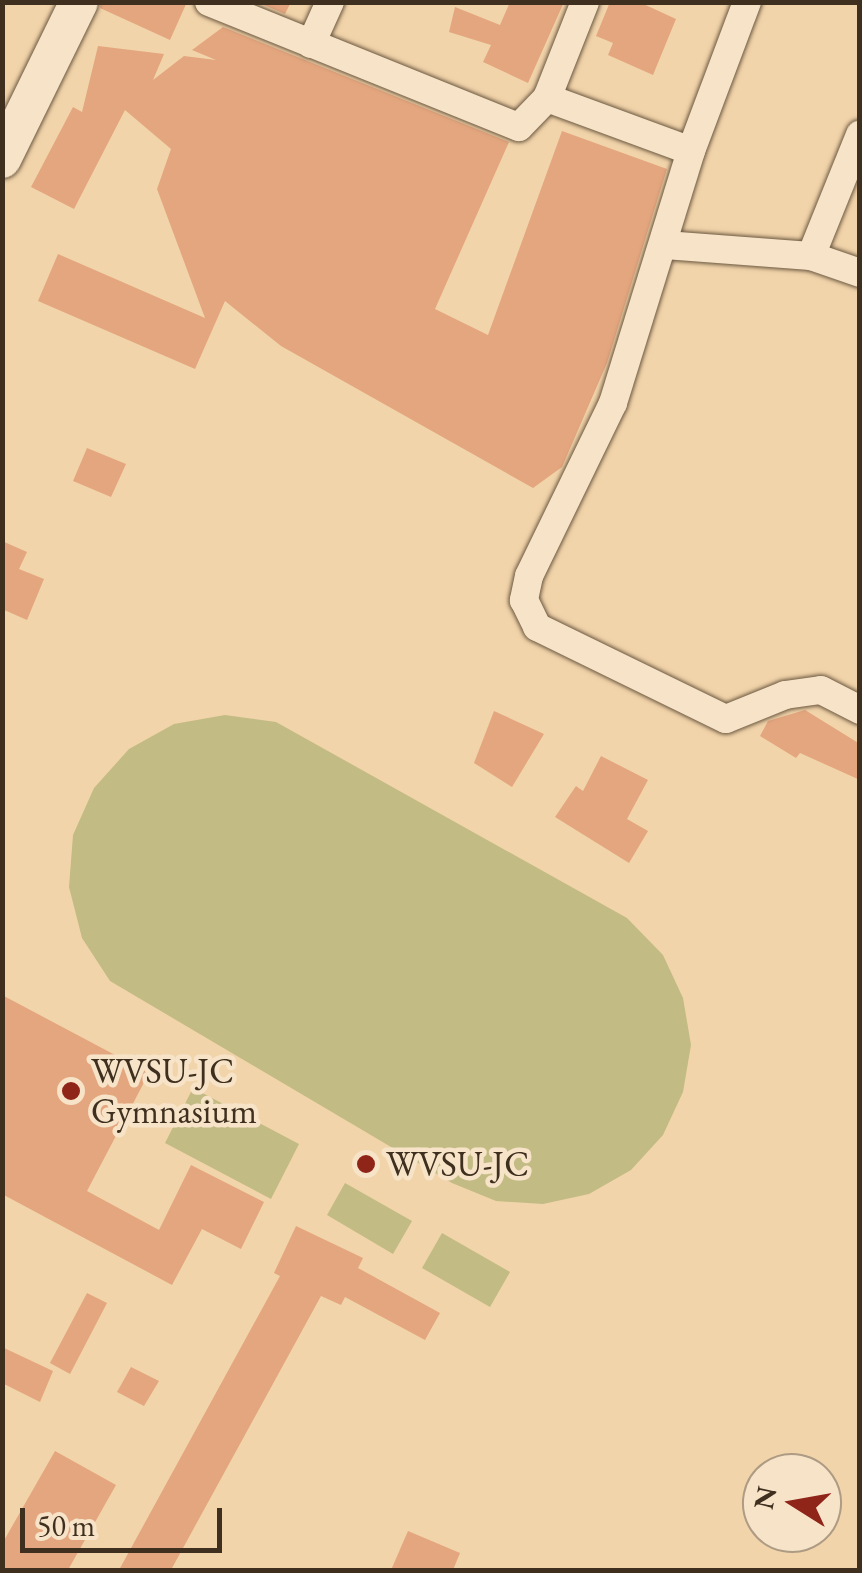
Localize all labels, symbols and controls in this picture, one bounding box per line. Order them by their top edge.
place label: WVSU-JC Gymnasium [91,1050,257,1132]
marker: WVSU-JC Gymnasium [60,1080,82,1102]
place label: WVSU-JC [386,1143,529,1185]
marker: WVSU-JC [355,1153,377,1175]
north arrow [742,1453,842,1553]
text: N [745,1483,784,1512]
scale bar [25,1488,228,1550]
text: 50 m [37,1506,95,1545]

